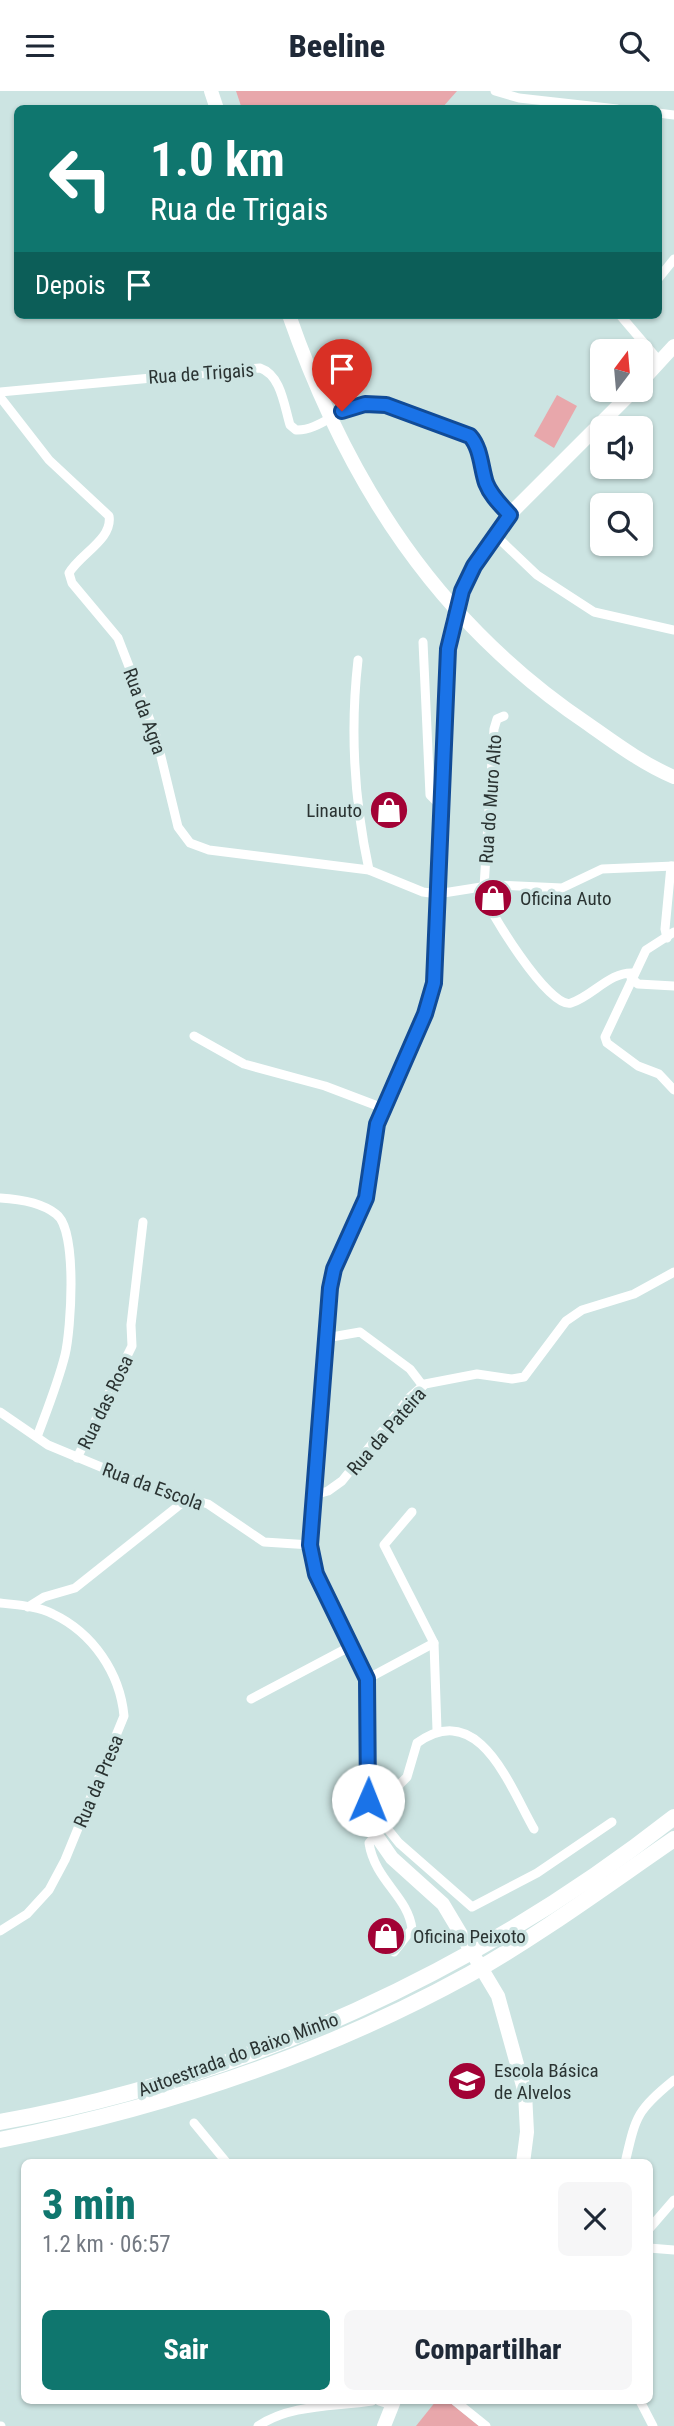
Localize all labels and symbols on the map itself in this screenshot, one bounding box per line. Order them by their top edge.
pin [312,339,372,411]
north arrow [590,339,653,403]
street label: Rua de Trigais [147,358,255,389]
street label: Rua da Agra [118,665,171,758]
street label: Rua do Muro Alto [475,734,506,864]
shop icon: Linauto [368,789,410,831]
place label: Linauto [306,799,362,822]
shop icon: Oficina Auto [472,877,514,919]
place label: Oficina Auto [520,887,612,910]
street label: Rua das Rosa [73,1351,138,1453]
street label: Rua da Pateira [342,1383,431,1480]
street label: Rua da Escola [99,1458,206,1515]
street label: Rua da Presa [69,1731,128,1831]
position arrow [331,1763,405,1837]
shop icon: Oficina Peixoto [365,1915,407,1957]
place label: Oficina Peixoto [413,1925,526,1948]
street label: Autoestrada do Baixo Minho [135,2008,341,2101]
place label: Escola Básica de Alvelos [494,2059,599,2104]
school or university icon: Escola Básica de Alvelos [446,2060,488,2102]

